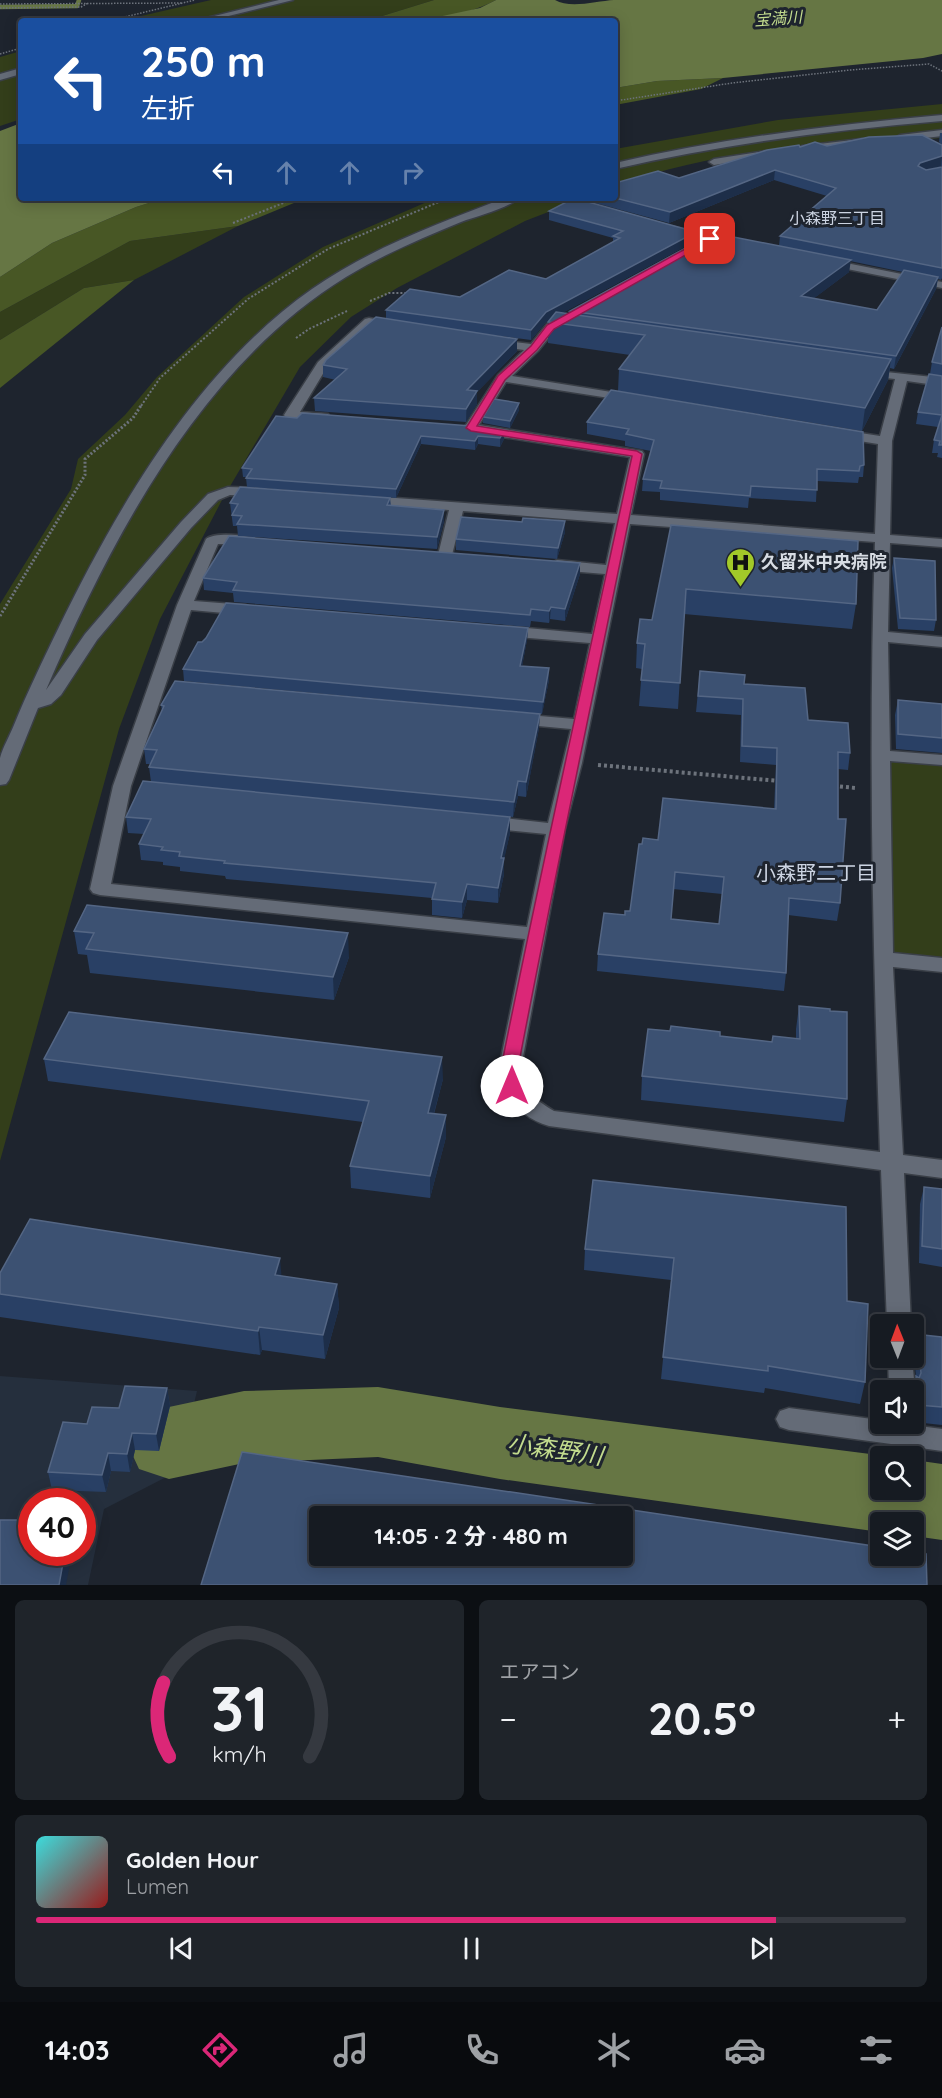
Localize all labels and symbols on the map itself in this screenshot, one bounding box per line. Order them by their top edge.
water label: 宝満川 [753,6,805,30]
district label: 小森野三丁目 [789,208,885,228]
pin [684,213,735,264]
hospital icon: 久留米中央病院 [724,546,756,588]
place label: 久留米中央病院 [761,550,887,573]
district label: 小森野二丁目 [756,860,876,885]
position arrow [480,1054,544,1118]
north arrow [870,1314,924,1368]
water label: 小森野川 [506,1427,608,1471]
speed limit sign: 40 [18,1488,96,1566]

